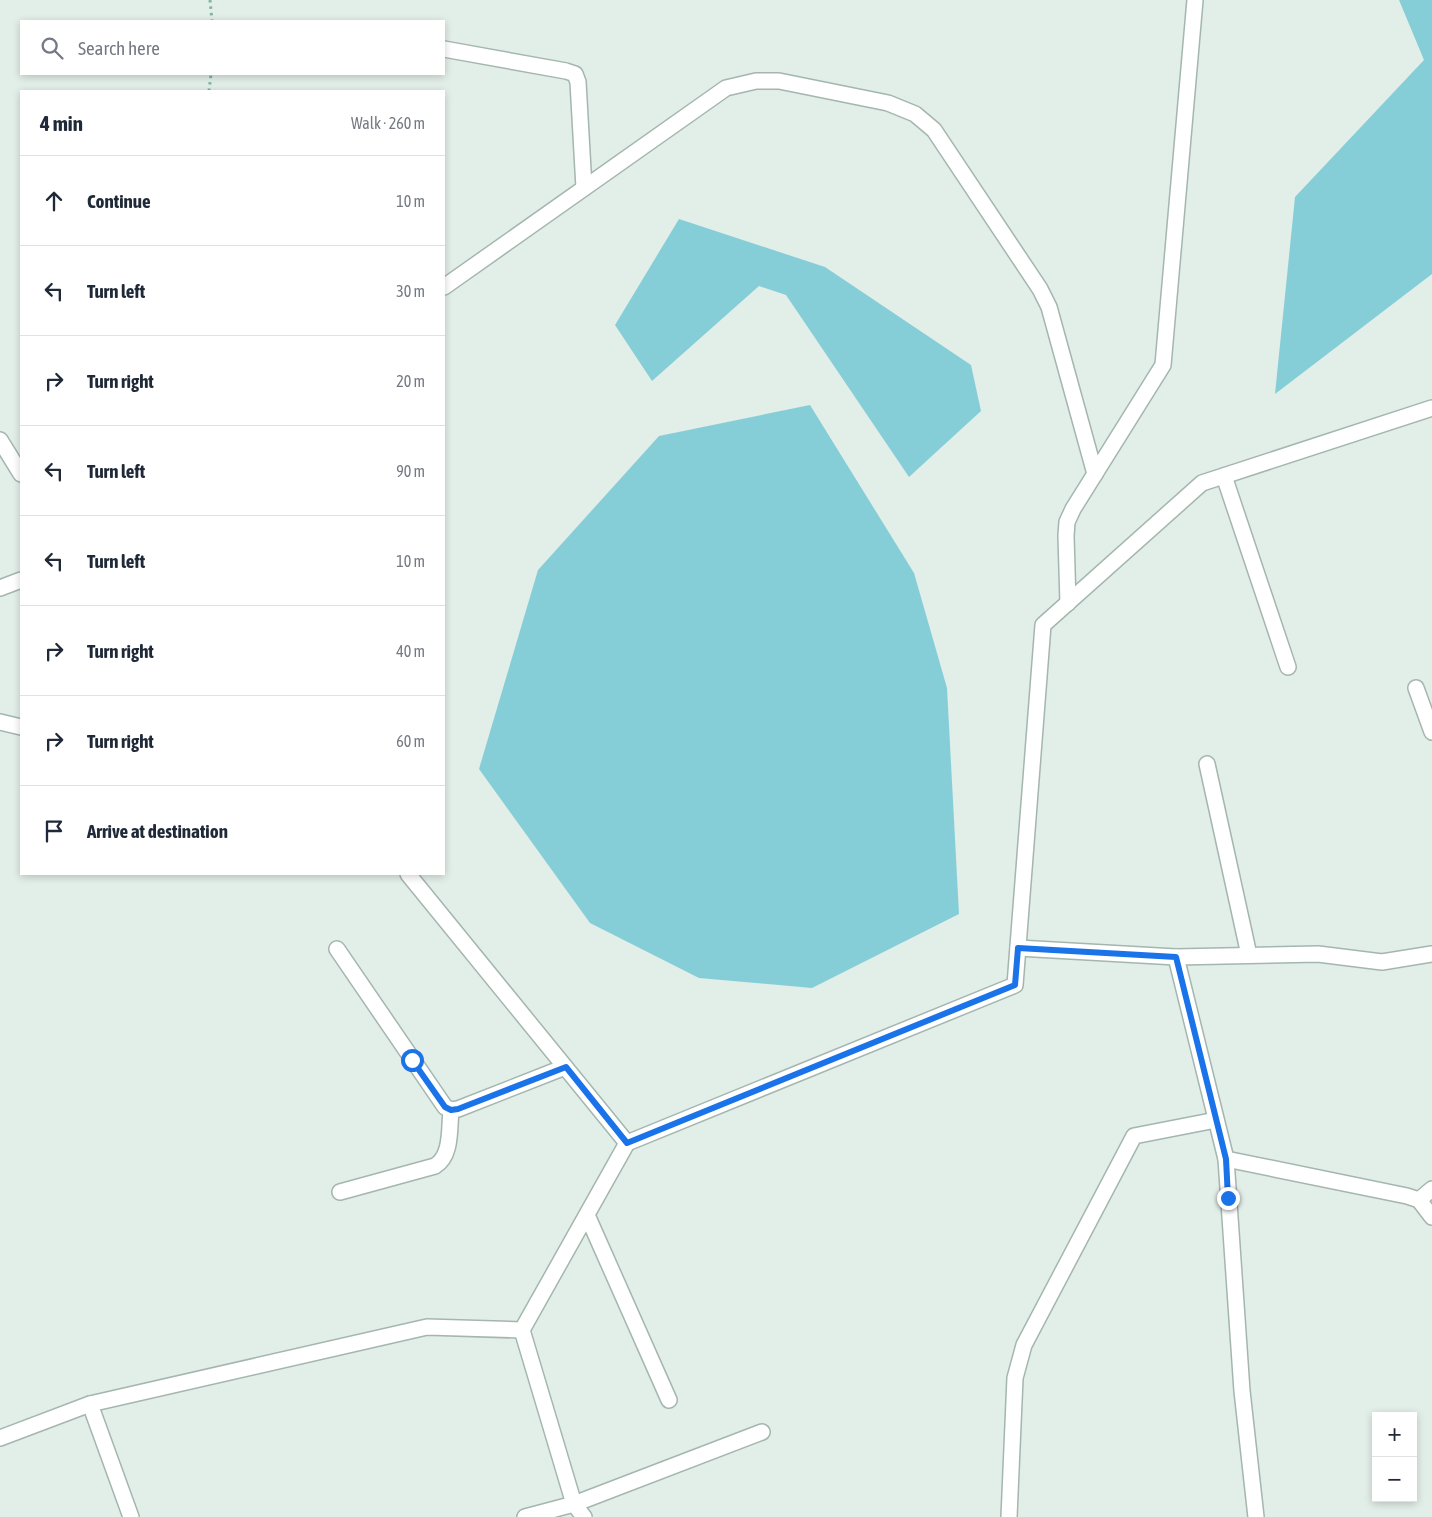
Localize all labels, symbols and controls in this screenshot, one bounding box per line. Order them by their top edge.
search box [20,20,445,75]
icon: search [38,34,66,62]
text: Search here [78,37,160,59]
text: 4 min [40,111,83,135]
text: Walk · 260 m [351,114,425,132]
icon: ahead [40,187,68,215]
text: Continue [87,190,151,212]
text: 10 m [396,192,425,210]
icon: left [40,277,68,305]
text: Turn left [87,280,145,302]
text: 30 m [396,282,425,300]
icon: right [40,367,68,395]
text: Turn right [87,370,154,392]
text: 20 m [396,372,425,390]
icon: left [40,457,68,485]
text: Turn left [87,460,145,482]
text: 90 m [396,462,425,480]
icon: left [40,547,68,575]
text: Turn left [87,550,145,572]
text: 10 m [396,552,425,570]
icon: right [40,637,68,665]
text: Turn right [87,640,154,662]
text: 40 m [396,642,425,660]
icon: right [40,727,68,755]
text: Turn right [87,730,154,752]
text: 60 m [396,732,425,750]
icon: arrive [40,817,68,845]
text: Arrive at destination [87,820,228,842]
route start [401,1049,424,1072]
route end [1217,1187,1240,1210]
map controls [1372,1412,1417,1502]
button: + [1372,1412,1417,1457]
button: − [1372,1457,1417,1502]

